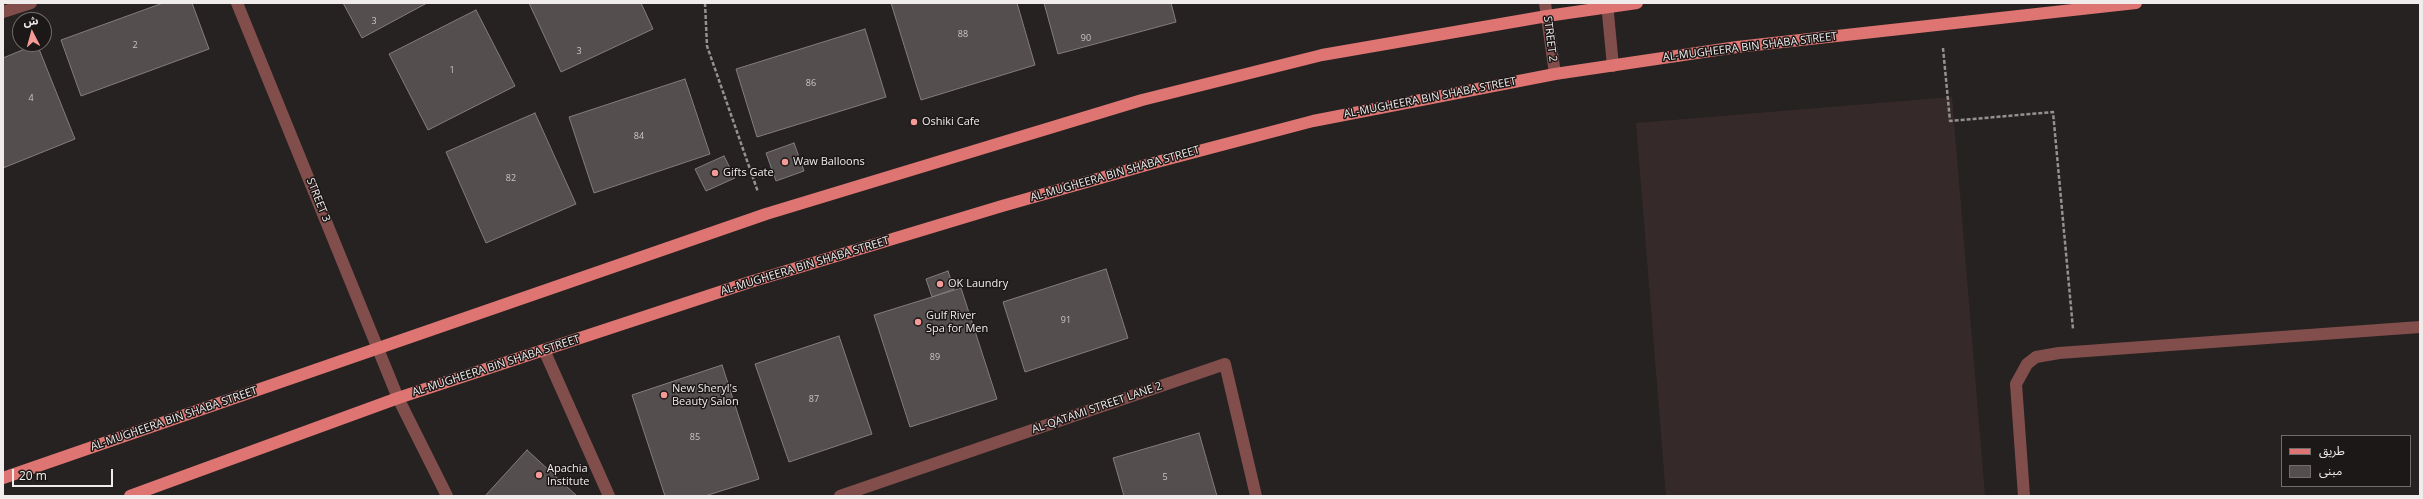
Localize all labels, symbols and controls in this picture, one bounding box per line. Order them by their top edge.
north arrow [12,12,52,52]
text: ش [23,12,39,29]
street label: STREET 2 [1541,15,1559,63]
house number: 3 [371,16,377,26]
house number: 88 [958,29,968,39]
street label: AL-MUGHEERA BIN SHABA STREET [1662,30,1838,64]
house number: 90 [1081,33,1091,43]
house number: 2 [132,40,138,50]
house number: 3 [576,46,582,56]
house number: 1 [449,65,455,75]
street label: AL-MUGHEERA BIN SHABA STREET [1343,75,1517,121]
house number: 86 [806,78,816,88]
house number: 4 [28,93,34,103]
place label: Oshiki Cafe [922,115,980,129]
marker: Oshiki Cafe [909,117,919,127]
house number: 84 [634,131,644,141]
street label: AL-MUGHEERA BIN SHABA STREET [1029,143,1201,205]
place label: Waw Balloons [793,155,865,169]
marker: Waw Balloons [780,157,790,167]
place label: Gifts Gate [723,166,774,180]
marker: Gifts Gate [710,168,720,178]
house number: 82 [506,173,516,183]
street label: STREET 3 [303,176,333,224]
street label: AL-MUGHEERA BIN SHABA STREET [719,234,891,298]
place label: OK Laundry [948,277,1008,291]
marker: OK Laundry [935,279,945,289]
place label: Gulf River Spa for Men [926,309,988,335]
house number: 91 [1061,315,1071,325]
marker: Gulf River Spa for Men [913,317,923,327]
street label: AL-MUGHEERA BIN SHABA STREET [410,333,582,399]
house number: 89 [930,352,940,362]
street label: AL-QATAMI STREET LANE 2 [1030,379,1164,437]
place label: New Sheryl's Beauty Salon [672,382,739,408]
street label: AL-MUGHEERA BIN SHABA STREET [89,384,259,454]
marker: New Sheryl's Beauty Salon [659,390,669,400]
house number: 87 [809,394,819,404]
house number: 85 [690,432,700,442]
legend [2281,435,2411,487]
text: طريق [2319,442,2345,459]
scale bar [14,461,115,487]
place label: Apachia Institute [547,462,590,488]
text: مبنى [2319,462,2342,479]
text: 20 m [19,467,47,484]
marker: Apachia Institute [534,470,544,480]
house number: 5 [1162,472,1168,482]

